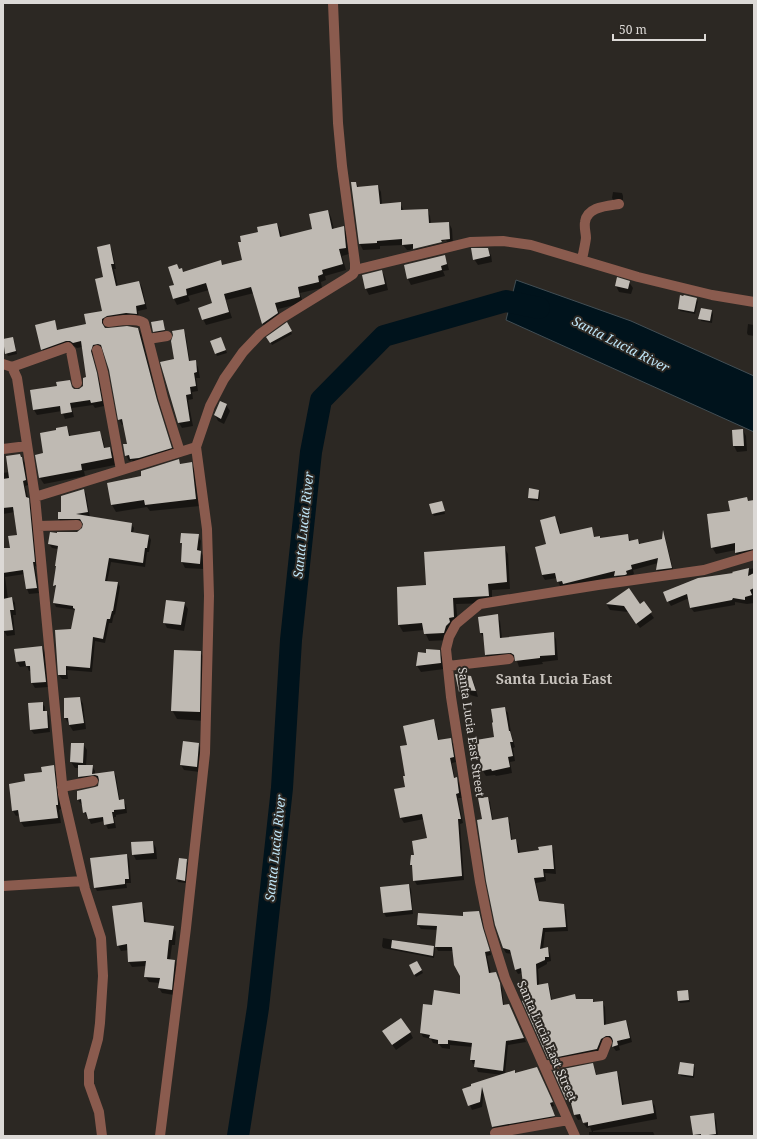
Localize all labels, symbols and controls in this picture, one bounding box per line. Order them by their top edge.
scale bar [613,16,705,42]
text: 50 m [619,21,647,38]
water label: Santa Lucia River [569,312,674,377]
water label: Santa Lucia River [288,470,318,579]
street label: Santa Lucia East Street [454,666,489,798]
district label: Santa Lucia East [496,669,612,688]
water label: Santa Lucia River [260,793,290,902]
street label: Santa Lucia East Street [513,978,582,1104]

